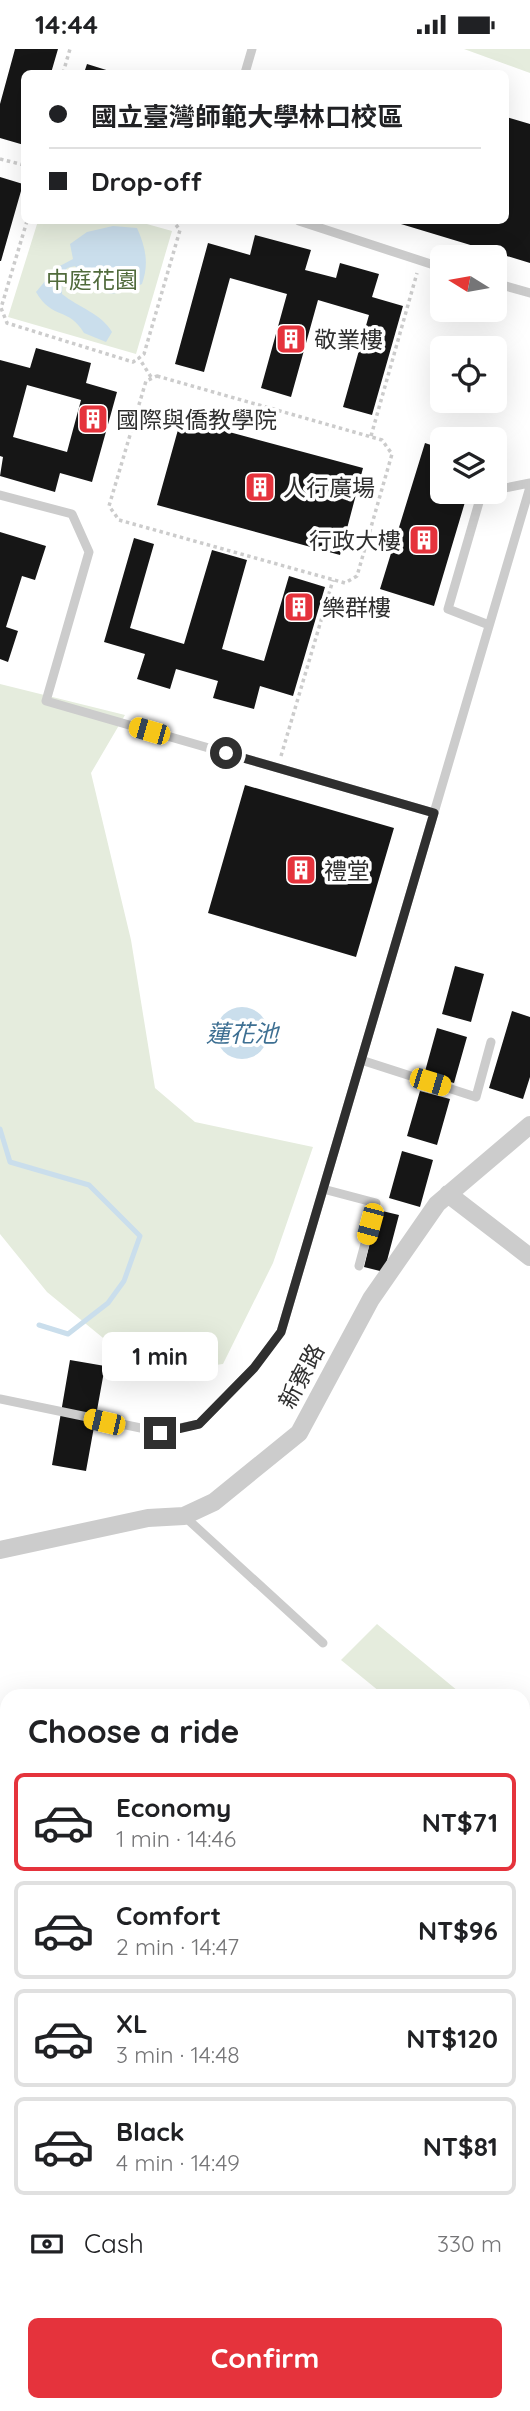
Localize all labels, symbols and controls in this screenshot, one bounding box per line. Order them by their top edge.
text: 14:44 [35,8,98,41]
text: 國立臺灣師範大學林口校區 [91,100,403,133]
text: Drop-off [91,165,202,198]
north arrow [430,245,508,322]
map controls [430,245,507,504]
park label: 中庭花園 [46,265,138,294]
building icon: 敬業樓 [274,322,308,356]
place label: 敬業樓 [314,325,383,354]
button: locate [430,336,507,413]
building icon: 國際與僑教學院 [76,402,110,436]
place label: 國際與僑教學院 [116,405,277,434]
button: layers [430,427,507,504]
building icon: 人行廣場 [243,470,277,504]
place label: 人行廣場 [283,473,375,502]
building icon: 行政大樓 [407,523,441,557]
place label: 行政大樓 [309,526,401,555]
building icon: 樂群樓 [282,590,316,624]
place label: 樂群樓 [322,593,391,622]
car [126,715,173,747]
route start [210,737,242,769]
building icon: 禮堂 [284,853,318,887]
place label: 禮堂 [324,856,370,885]
water label: 蓮花池 [206,1018,281,1048]
car [407,1066,454,1098]
car [355,1201,386,1247]
callout: 1 min [102,1331,218,1381]
street label: 新寮路 [272,1339,330,1413]
text: 1 min [132,1342,188,1371]
car [82,1407,127,1437]
route end [144,1417,176,1449]
text: Choose a ride [28,1711,240,1751]
icon: car [32,1791,95,1854]
text: Economy [116,1791,231,1824]
text: NT$71 [422,1806,498,1839]
text: 1 min · 14:46 [116,1824,236,1853]
icon: car [32,1899,95,1962]
text: Comfort [116,1899,221,1932]
text: NT$96 [418,1914,498,1947]
text: 2 min · 14:47 [116,1932,239,1961]
icon: car [32,2007,95,2070]
text: XL [116,2007,148,2040]
text: NT$120 [406,2022,498,2055]
text: 3 min · 14:48 [116,2040,240,2069]
icon: car [32,2115,95,2178]
text: Black [116,2115,185,2148]
text: NT$81 [423,2130,498,2163]
text: 4 min · 14:49 [116,2148,240,2177]
icon: cash [28,2225,66,2263]
text: Cash [84,2227,144,2260]
text: 330 m [437,2229,502,2258]
button: Confirm [28,2318,502,2398]

